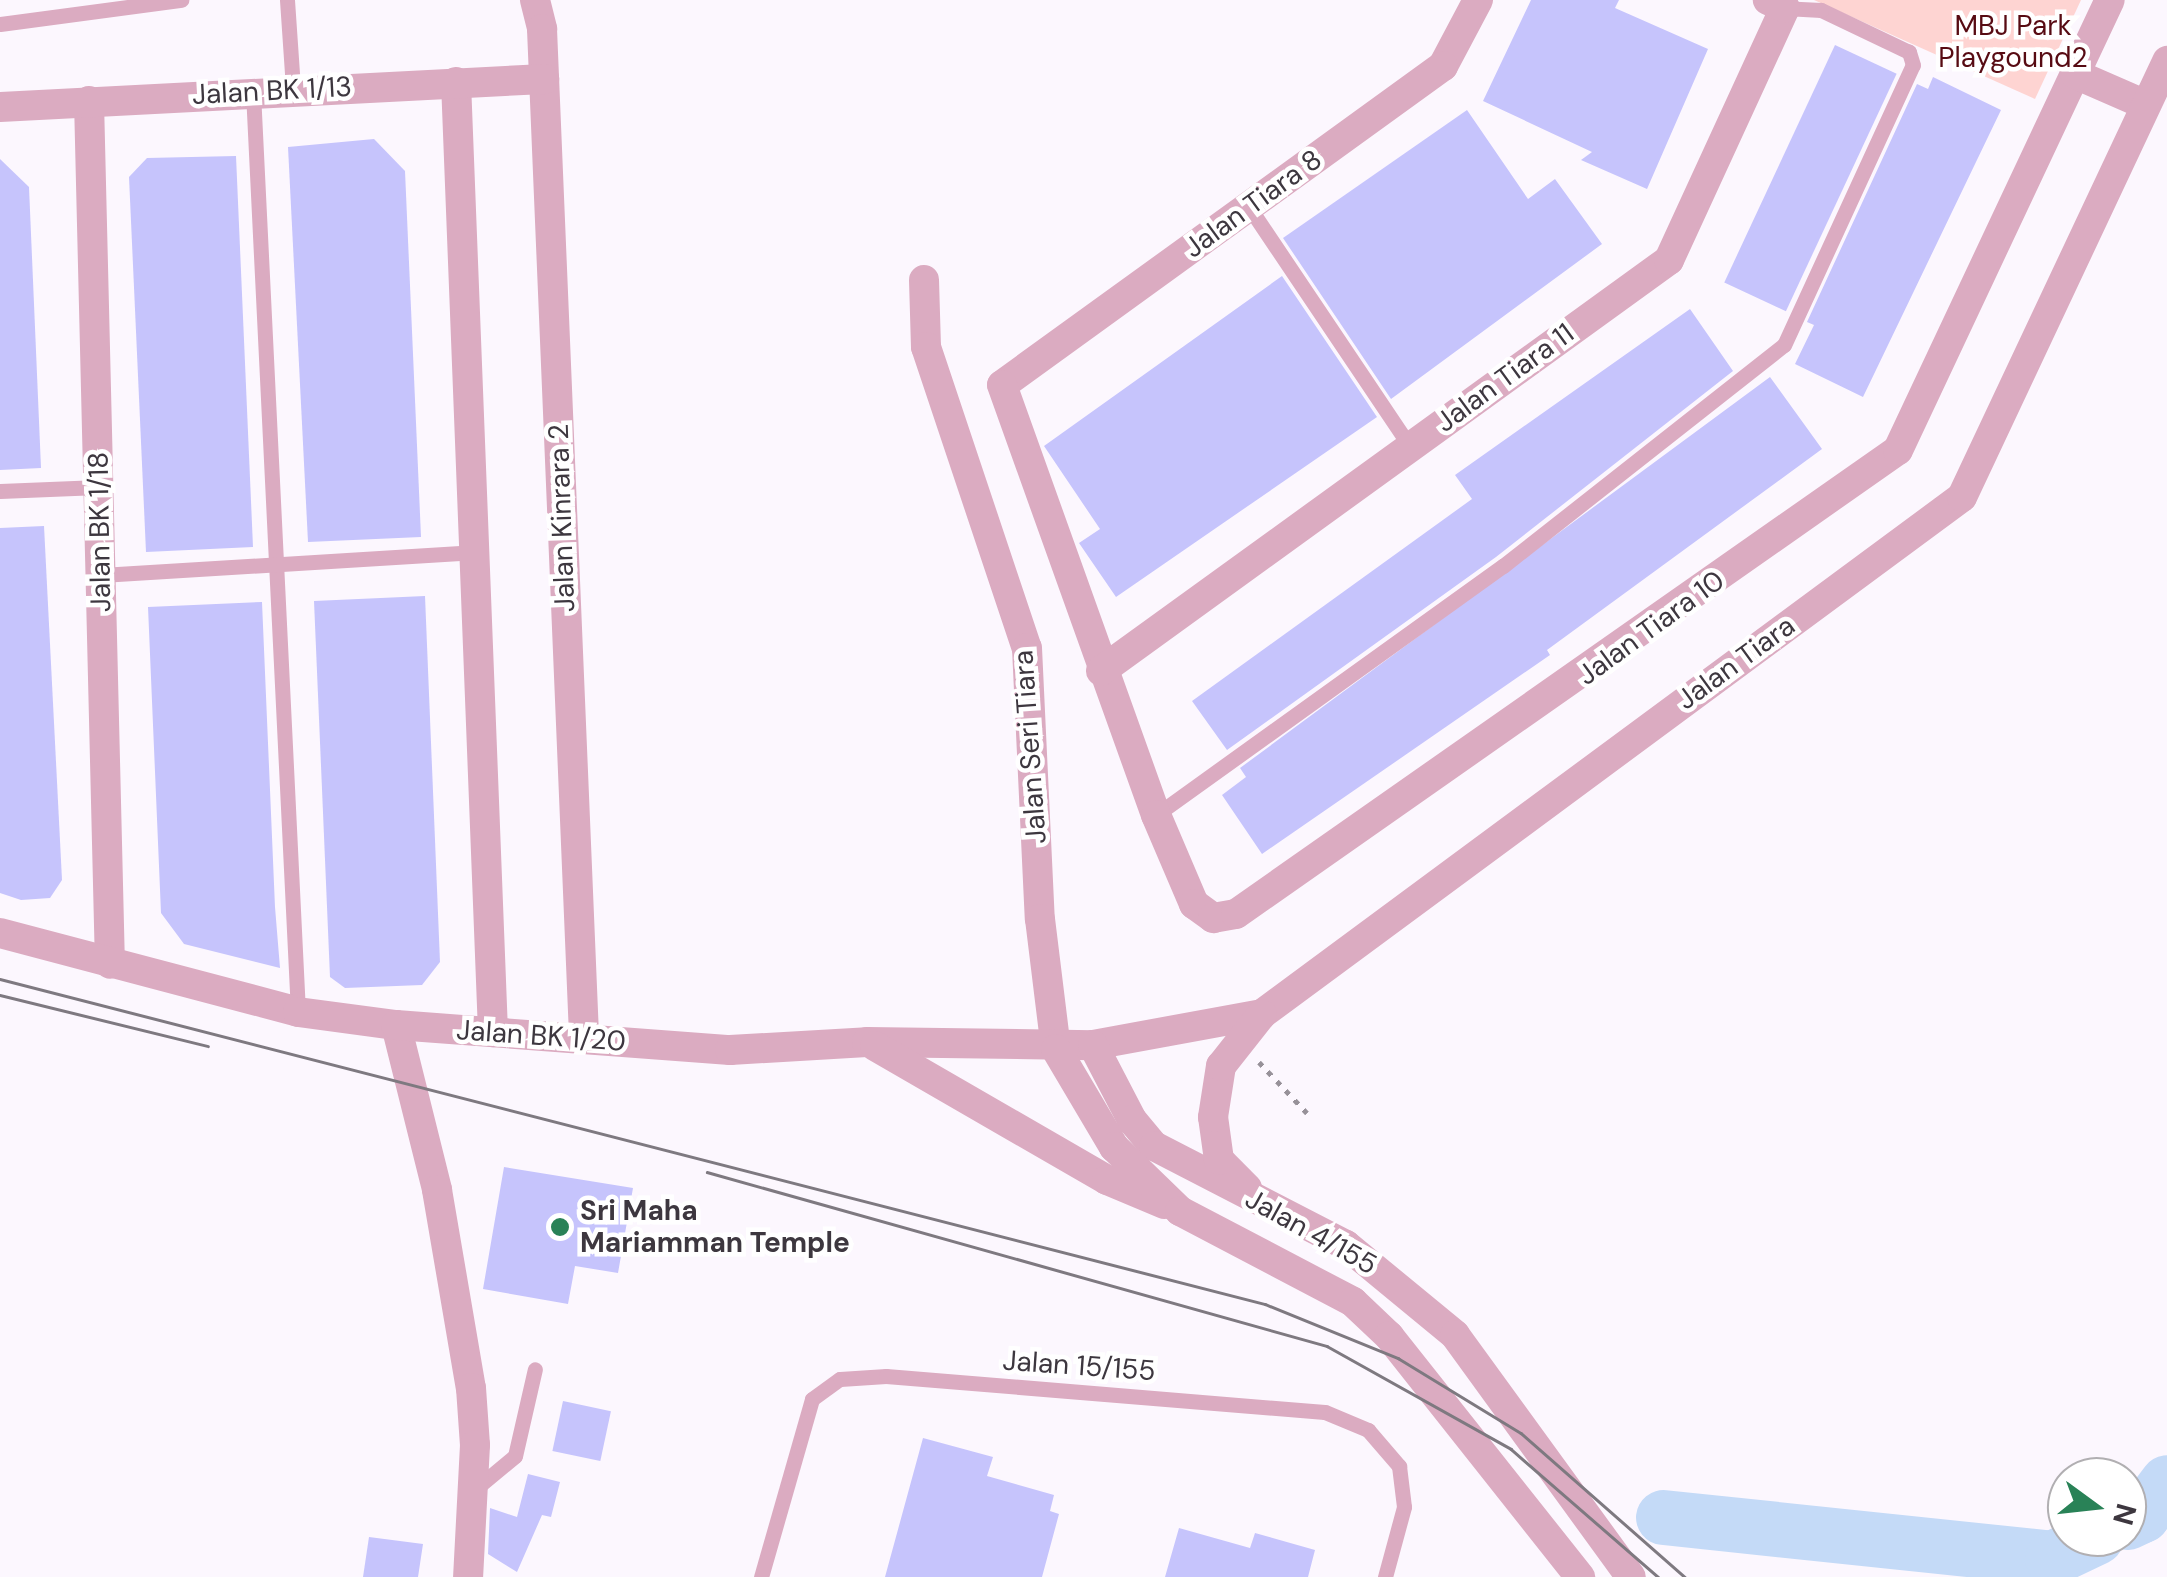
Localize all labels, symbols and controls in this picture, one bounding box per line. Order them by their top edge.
park label: MBJ Park Playgound2 [1938,9,2088,75]
street label: Jalan BK 1/13 [191,70,353,112]
street label: Jalan Tiara 8 [1178,143,1328,265]
street label: Jalan Tiara 11 [1429,317,1581,439]
street label: Jalan Kinrara 2 [542,423,582,613]
street label: Jalan BK 1/18 [82,452,118,612]
street label: Jalan Tiara 10 [1571,564,1731,692]
street label: Jalan Tiara [1671,609,1801,717]
street label: Jalan Seri Tiara [1006,649,1054,845]
street label: Jalan BK 1/20 [455,1013,627,1059]
street label: Jalan 4/155 [1239,1182,1383,1282]
place label: Sri Maha Mariamman Temple [580,1194,850,1260]
marker: Sri Maha Mariamman Temple [549,1216,571,1238]
street label: Jalan 15/155 [1001,1344,1157,1388]
north arrow [2047,1457,2147,1557]
text: N [2104,1500,2145,1529]

